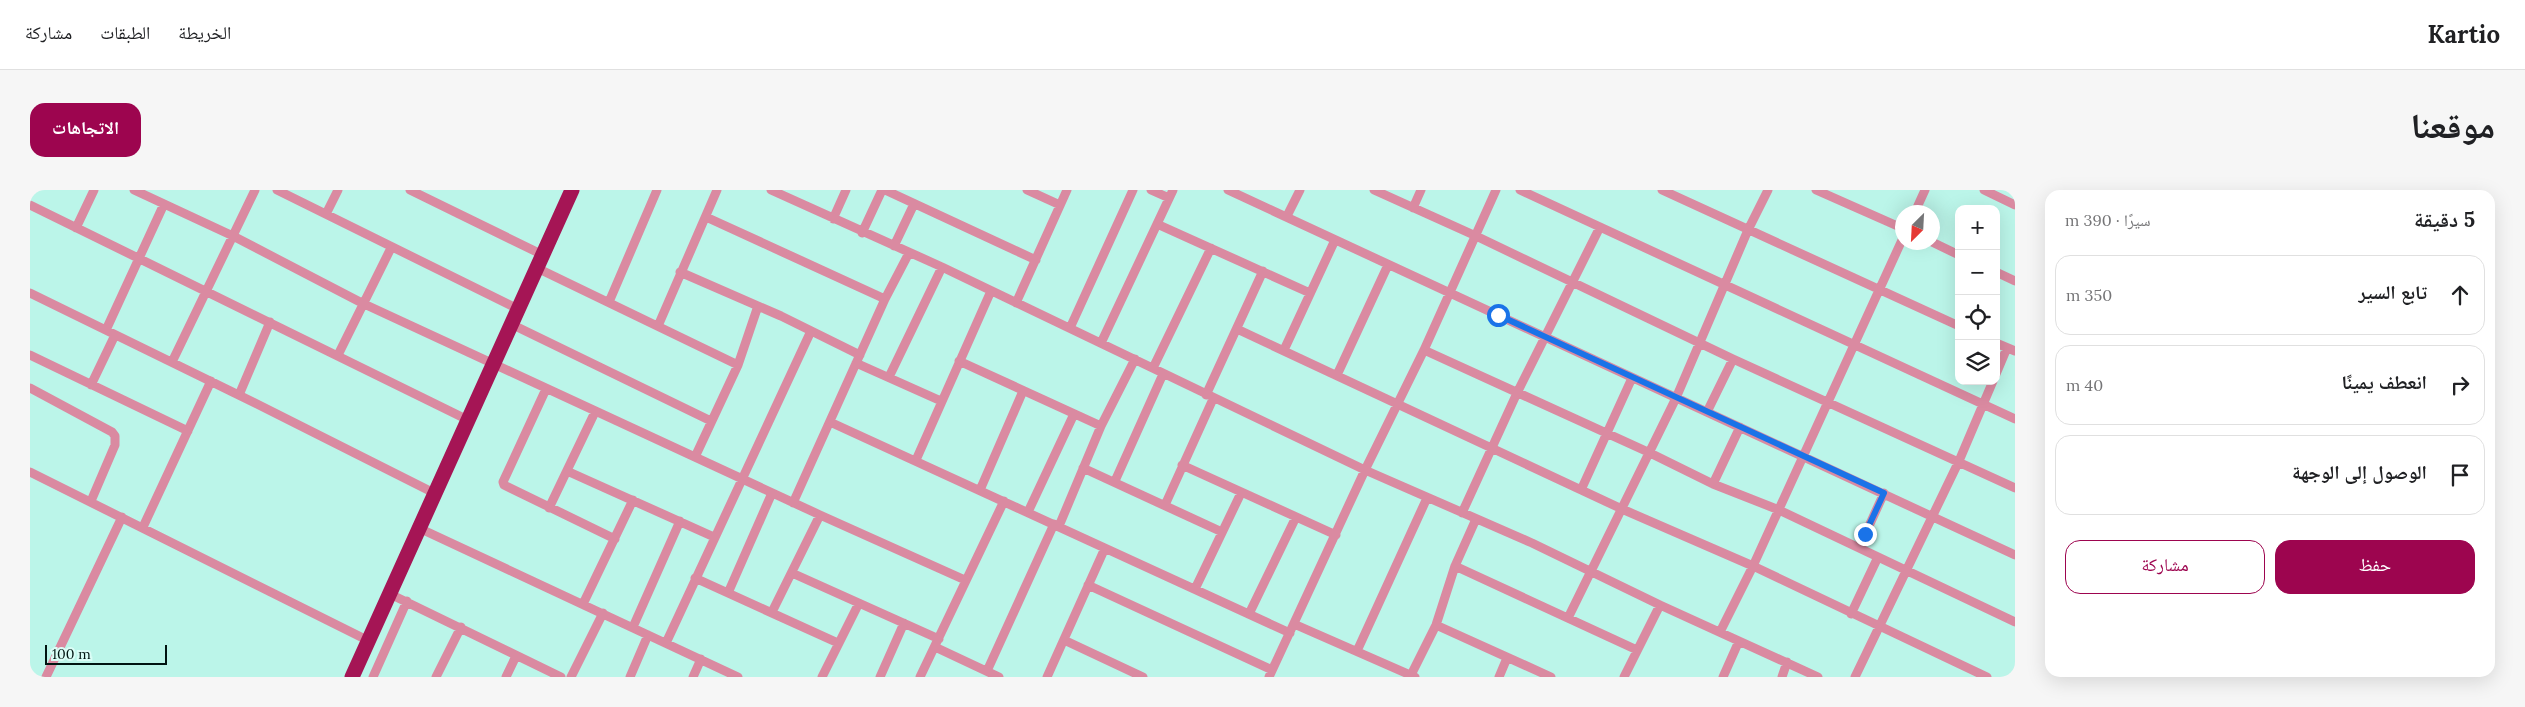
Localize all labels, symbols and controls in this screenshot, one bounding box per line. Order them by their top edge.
text: Kartio [2428,19,2500,50]
text: مشاركة [25,21,72,44]
text: الطبقات [100,21,150,44]
text: الخريطة [178,21,231,44]
button: الاتجاهات [30,103,141,157]
text: موقعنا [2410,103,2495,148]
north arrow [1895,205,1940,250]
map controls [1955,205,2000,385]
button: + [1955,205,2000,250]
text: 5 دقيقة [2414,206,2475,233]
text: سيرًا · 390 m [2065,210,2151,230]
button: − [1955,250,2000,295]
text: تابع السير [2359,280,2427,304]
icon: ahead [2446,281,2474,309]
text: 350 m [2066,285,2112,305]
button: locate [1955,295,2000,340]
route start [1487,304,1510,327]
button: layers [1955,340,2000,385]
text: انعطف يمينًا [2341,370,2427,394]
icon: right [2446,371,2474,399]
text: 40 m [2066,375,2103,395]
text: الوصول إلى الوجهة [2292,460,2427,484]
icon: arrive [2446,461,2474,489]
route end [1854,523,1877,546]
button: مشاركة [2065,540,2265,594]
button: حفظ [2275,540,2475,594]
scale bar [45,642,168,665]
text: 100 m [52,645,91,663]

